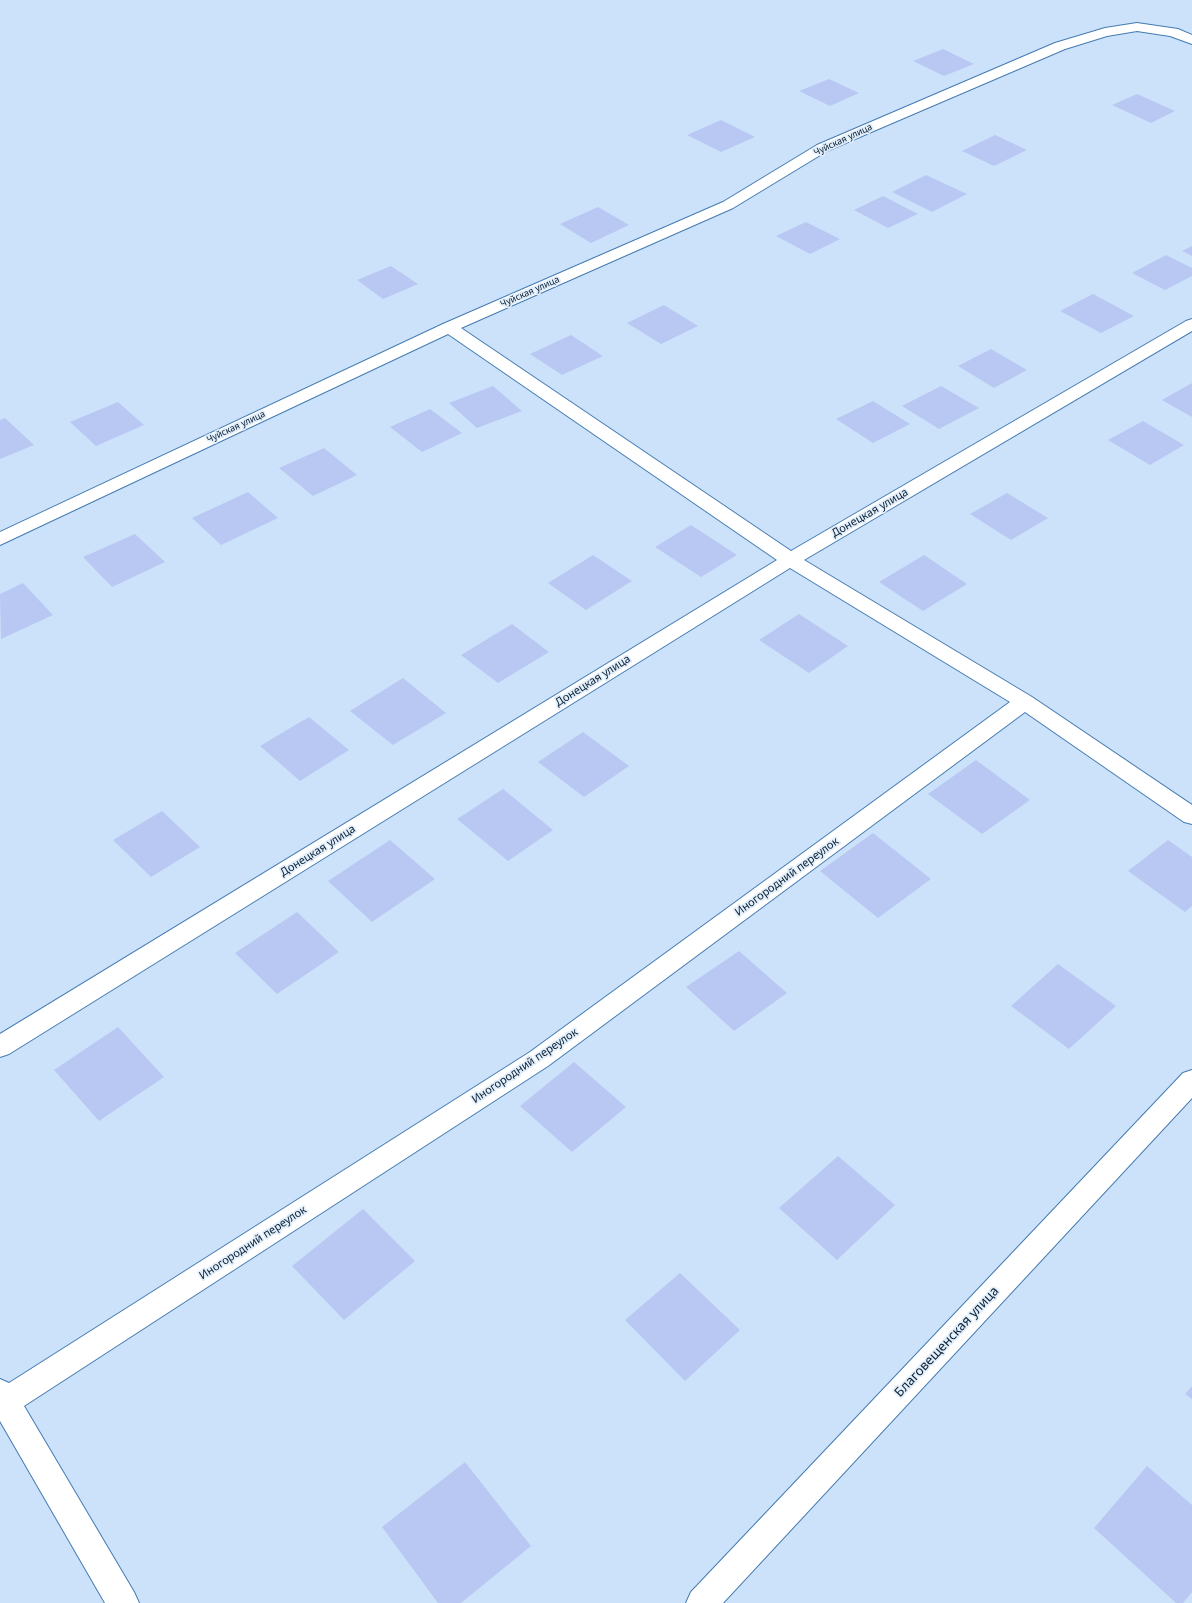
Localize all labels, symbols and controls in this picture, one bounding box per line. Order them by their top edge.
street label: Чуйская улица [812,122,874,158]
street label: Чуйская улица [499,274,561,310]
street label: Чуйская улица [205,409,267,445]
street label: Донецкая улица [829,486,911,540]
street label: Донецкая улица [553,653,633,709]
street label: Донецкая улица [278,823,358,879]
street label: Иногородний переулок [733,835,841,919]
street label: Иногородний переулок [470,1026,580,1106]
street label: Иногородний переулок [197,1203,309,1283]
street label: Благовещенская улица [892,1283,1002,1401]

